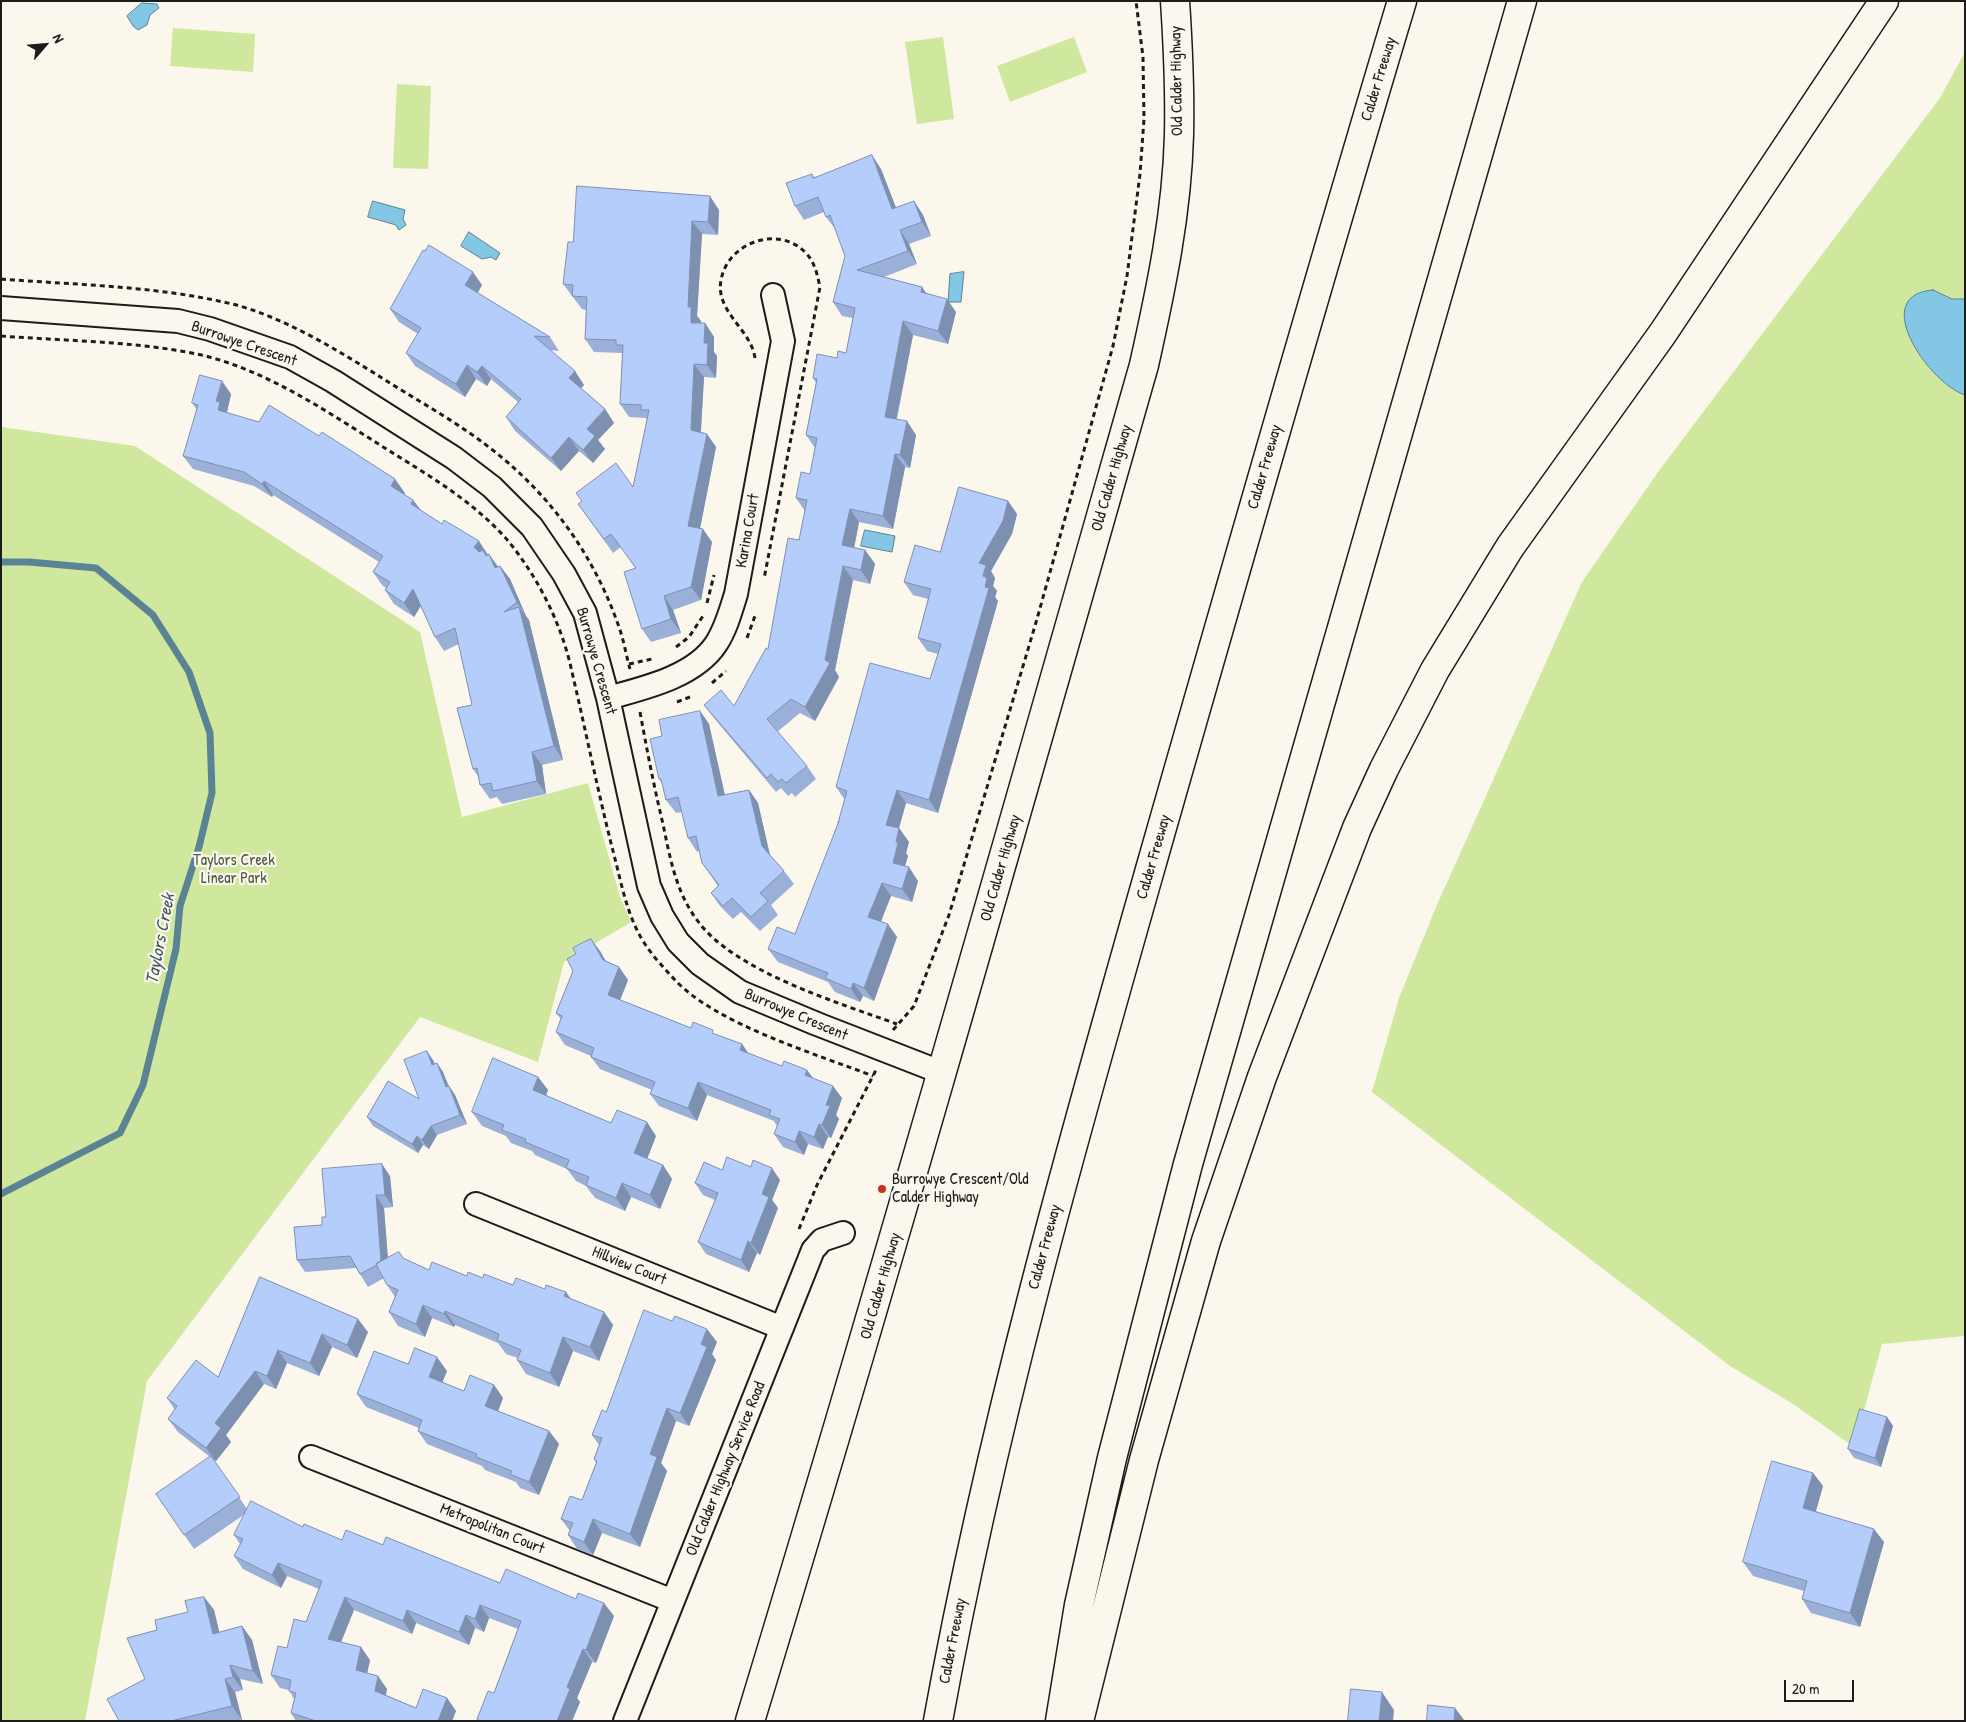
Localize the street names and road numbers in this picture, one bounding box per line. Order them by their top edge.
street label: Old Calder Highway [1166,26,1188,136]
street label: Calder Freeway [1357,35,1401,123]
street label: Burrowye Crescent [189,317,299,371]
street label: Old Calder Highway [1088,422,1136,534]
street label: Calder Freeway [1244,422,1286,512]
street label: Karina Court [732,492,764,570]
street label: Burrowye Crescent [572,605,620,717]
street label: Old Calder Highway [977,812,1025,924]
street label: Calder Freeway [1133,812,1175,902]
street label: Burrowye Crescent [741,985,851,1045]
street label: Calder Freeway [1024,1202,1066,1292]
street label: Old Calder Highway [857,1230,905,1342]
street label: Hillview Court [589,1242,669,1290]
street label: Old Calder Highway Service Road [682,1379,770,1559]
street label: Metropolitan Court [437,1499,547,1559]
street label: Calder Freeway [935,1596,971,1686]

